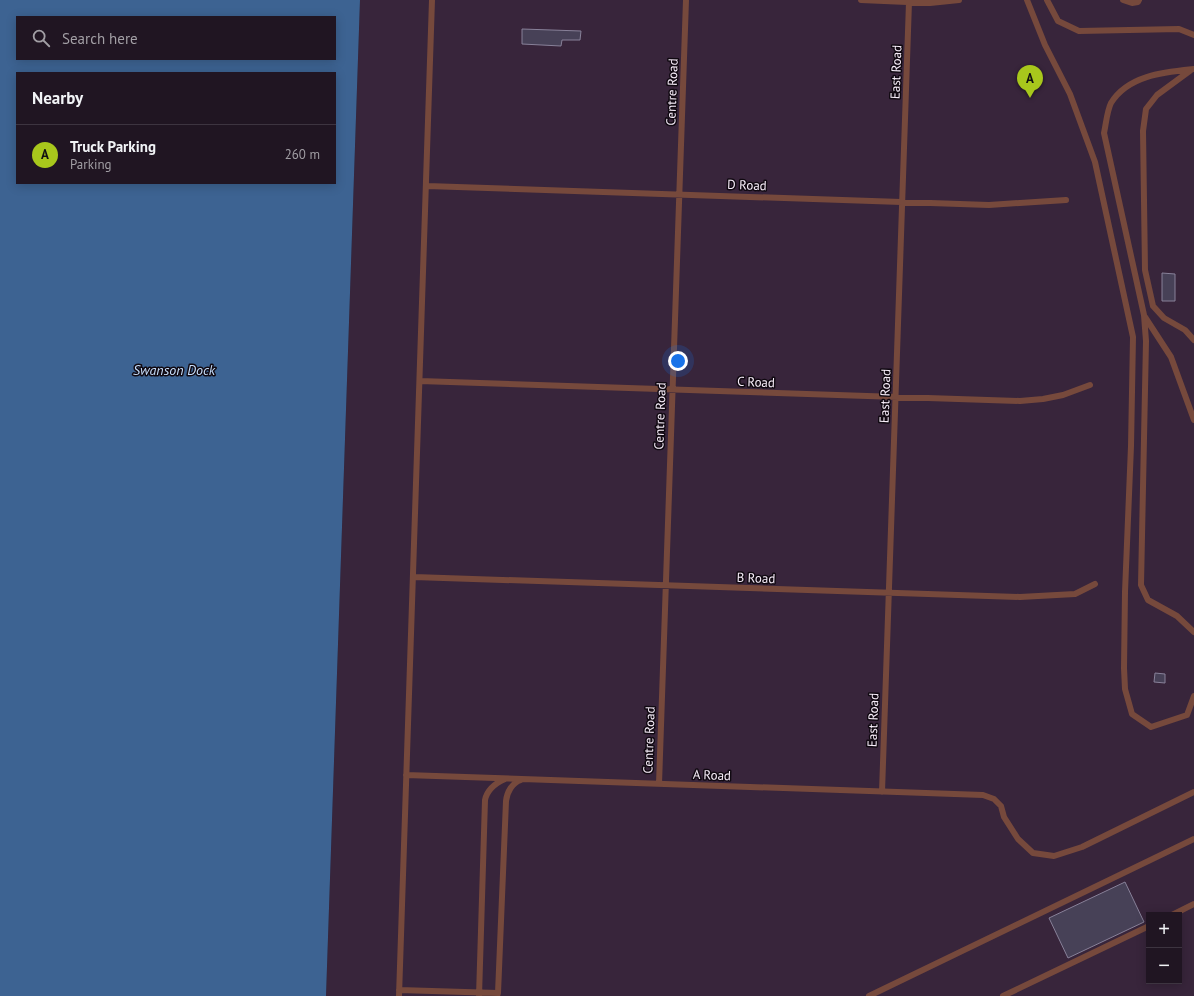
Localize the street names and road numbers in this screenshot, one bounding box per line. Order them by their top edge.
street label: East Road [887,45,905,99]
street label: Centre Road [662,58,682,126]
street label: D Road [727,176,767,194]
street label: East Road [876,369,894,423]
street label: C Road [737,373,775,391]
street label: Centre Road [650,382,670,450]
street label: B Road [736,569,776,587]
street label: East Road [864,693,882,747]
street label: Centre Road [639,706,659,774]
street label: A Road [693,766,731,784]

